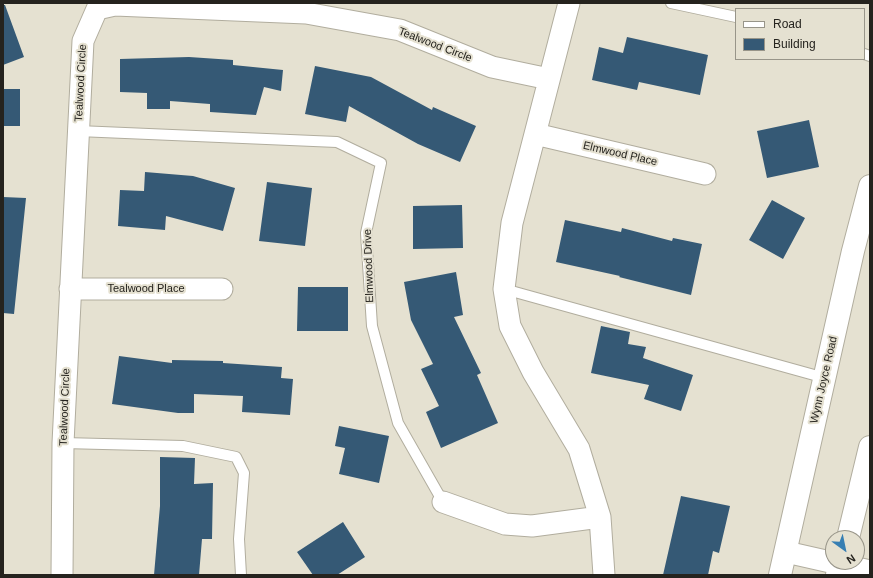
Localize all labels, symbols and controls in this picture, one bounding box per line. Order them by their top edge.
legend [735,8,865,60]
text: Road [773,17,802,31]
street label: Tealwood Circle [396,25,474,65]
text: Building [773,37,816,51]
street label: Tealwood Circle [72,44,90,122]
street label: Elmwood Place [582,139,658,169]
street label: Elmwood Drive [361,229,377,303]
street label: Tealwood Place [107,282,185,296]
street label: Wynn Joyce Road [808,335,840,425]
street label: Tealwood Circle [57,368,73,446]
north arrow [825,530,865,570]
text: N [844,552,858,566]

